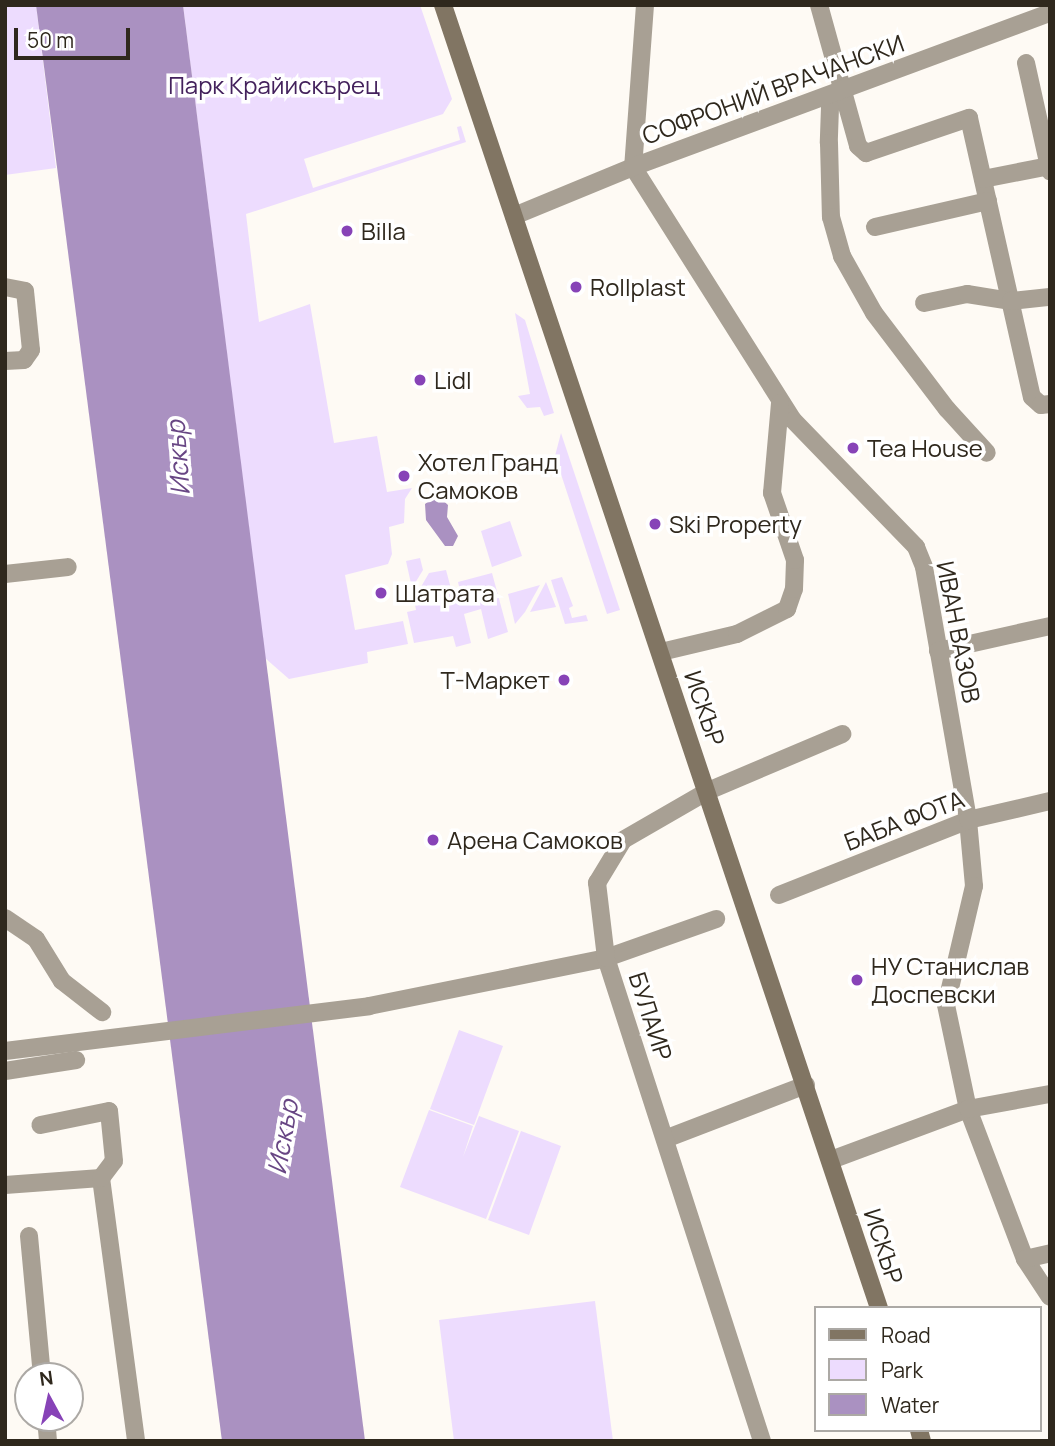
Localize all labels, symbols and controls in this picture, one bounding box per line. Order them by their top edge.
scale bar [18,14,133,58]
text: 50 m [27,26,74,54]
street label: СОФРОНИЙ ВРАЧАНСКИ [638,28,908,150]
park label: Парк Крайискърец [168,71,380,99]
place label: Billa [361,217,406,245]
marker: Billa [339,223,355,239]
place label: Rollplast [590,273,686,301]
marker: Rollplast [568,279,584,295]
place label: Lidl [434,366,472,394]
marker: Lidl [412,372,428,388]
water label: Искър [160,420,196,496]
place label: Tea House [867,434,983,462]
marker: Tea House [845,440,861,456]
place label: Хотел Гранд Самоков [418,448,558,504]
marker: Хотел Гранд Самоков [396,468,412,484]
place label: Ski Property [669,510,802,538]
marker: Ski Property [647,516,663,532]
street label: ИВАН ВАЗОВ [931,559,987,705]
place label: Шатрата [395,579,495,607]
marker: Шатрата [373,585,389,601]
place label: Т-Маркет [440,666,550,694]
street label: ИСКЪР [679,667,731,749]
marker: Т-Маркет [556,672,572,688]
street label: БАБА ФОТА [840,784,968,856]
place label: Арена Самоков [447,826,623,854]
marker: Арена Самоков [425,832,441,848]
place label: НУ Станислав Доспевски [871,952,1030,1008]
street label: БУЛАИР [623,968,679,1064]
marker: НУ Станислав Доспевски [849,972,865,988]
water label: Искър [261,1097,305,1177]
street label: ИСКЪР [858,1205,910,1287]
legend [814,1306,1041,1432]
text: Road [881,1321,931,1349]
text: Park [881,1356,923,1384]
north arrow [14,1362,84,1432]
text: N [38,1364,55,1392]
text: Water [881,1391,939,1419]

